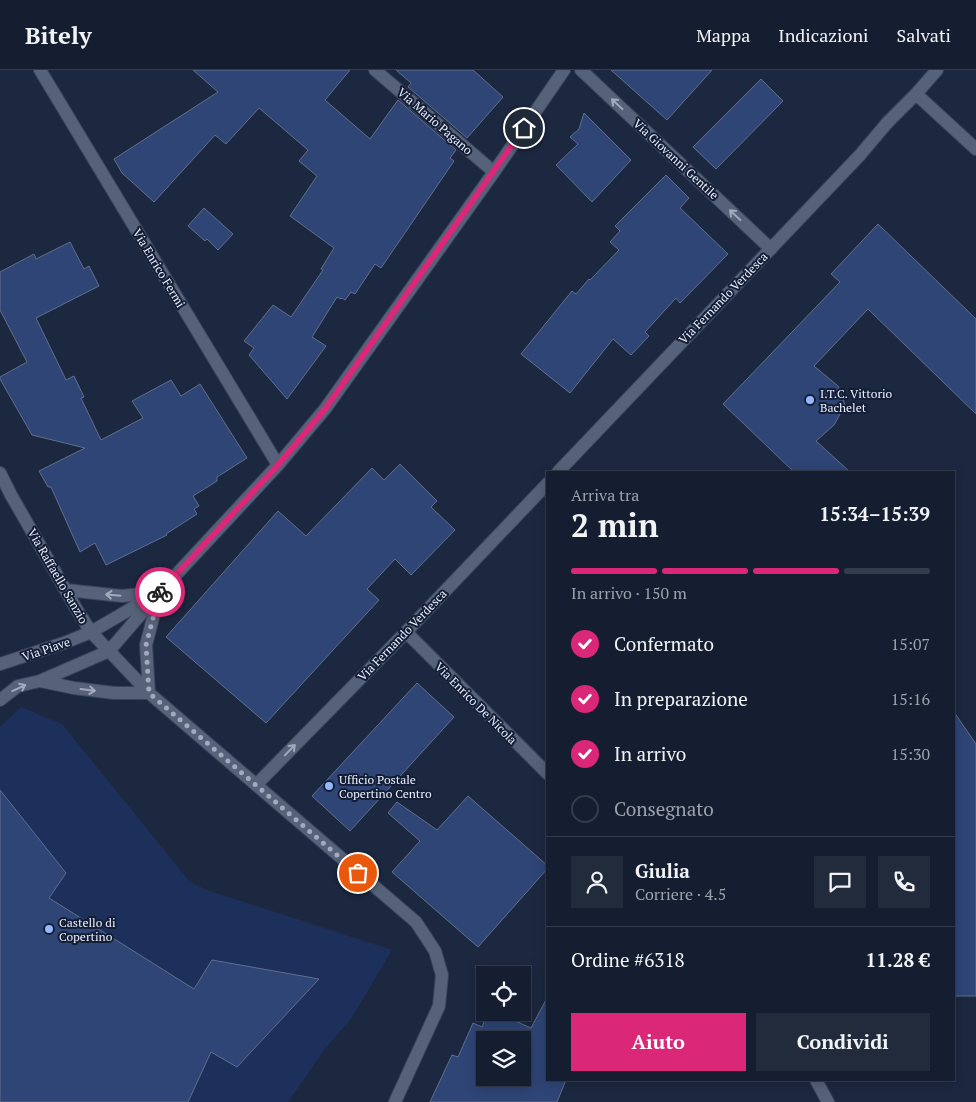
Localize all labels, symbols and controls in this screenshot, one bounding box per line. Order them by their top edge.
text: Bitely [25,19,92,51]
text: Mappa [696,23,750,47]
text: Indicazioni [778,23,869,47]
text: Salvati [897,23,951,47]
street label: Via Mario Pagano [394,84,476,158]
one-way arrow [610,98,623,110]
pin [503,107,545,149]
icon: home [510,114,538,142]
street label: Via Giovanni Gentile [630,116,722,202]
one-way arrow [729,209,742,221]
street label: Via Enrico Fermi [130,226,189,310]
street label: Via Fernando Verdesca [675,249,771,347]
place label: I.T.C. Vittorio Bachelet [820,386,893,415]
marker: I.T.C. Vittorio Bachelet [804,394,816,406]
text: Arriva tra [571,484,639,506]
text: 15:34–15:39 [819,501,930,526]
text: 2 min [571,504,659,546]
street label: Via Raffaello Sanzio [25,526,92,627]
courier [135,567,185,617]
icon: bike [146,578,174,606]
text: In arrivo · 150 m [571,582,687,604]
street label: Via Fernando Verdesca [354,586,450,684]
one-way arrow [105,590,121,600]
icon: check [571,630,599,658]
text: Confermato [614,631,714,656]
text: 15:07 [891,633,930,655]
street label: Via Piave [20,634,72,664]
street label: Via Enrico De Nicola [432,659,520,747]
one-way arrow [11,682,26,692]
one-way arrow [80,685,96,695]
icon: check [571,685,599,713]
text: In preparazione [614,686,748,711]
text: 15:16 [891,688,930,710]
icon: check [571,740,599,768]
text: In arrivo [614,741,686,766]
text: 15:30 [891,743,930,765]
one-way arrow [284,744,296,757]
place label: Ufficio Postale Copertino Centro [339,772,432,801]
marker: Ufficio Postale Copertino Centro [323,780,335,792]
text: Consegnato [614,796,714,821]
pin [337,852,379,894]
button: person [571,856,623,908]
button: chat [814,856,866,908]
button: phone [878,856,930,908]
text: Giulia [635,858,690,883]
icon: bag [344,859,372,887]
text: Corriere · 4.5 [635,883,726,905]
place label: Castello di Copertino [59,915,116,944]
marker: Castello di Copertino [43,923,55,935]
text: Ordine #6318 [571,947,685,972]
text: 11.28 € [866,947,930,972]
map controls [476,966,531,1086]
button: locate [476,966,531,1021]
button: Aiuto [571,1013,746,1071]
button: Condividi [756,1013,930,1071]
button: layers [476,1031,531,1086]

